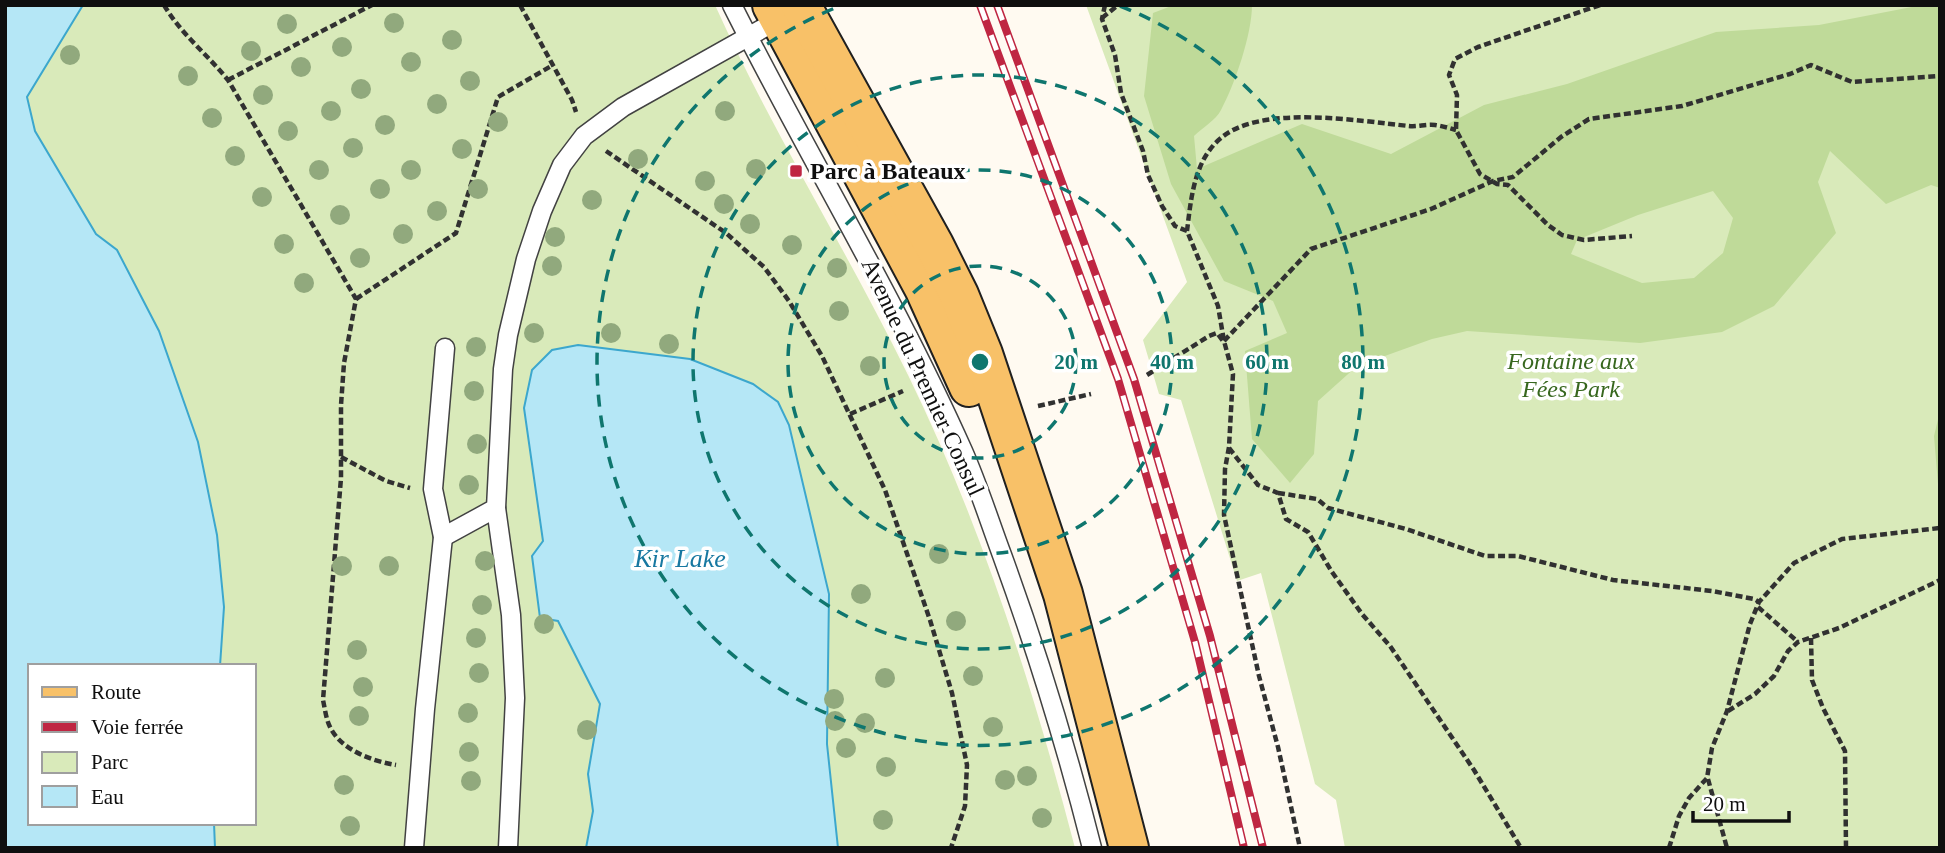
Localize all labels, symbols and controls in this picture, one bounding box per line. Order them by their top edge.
place label: Parc à Bateaux [810,158,966,184]
marker: Parc à Bateaux [788,163,804,179]
street label: Avenue du Premier Consul [857,254,990,500]
park label: Fontaine aux Fées Park [1506,348,1635,402]
centre of rings [968,350,992,374]
text: 20 m [1054,350,1098,374]
text: 40 m [1150,350,1194,374]
text: 60 m [1245,350,1289,374]
text: 80 m [1341,350,1385,374]
water label: Kir Lake [633,544,726,573]
legend [28,664,256,825]
text: Route [91,680,141,704]
text: Voie ferrée [91,715,183,739]
text: Parc [91,750,128,774]
scale bar [1693,780,1789,824]
text: Eau [91,785,124,809]
text: 20 m [1703,792,1746,816]

